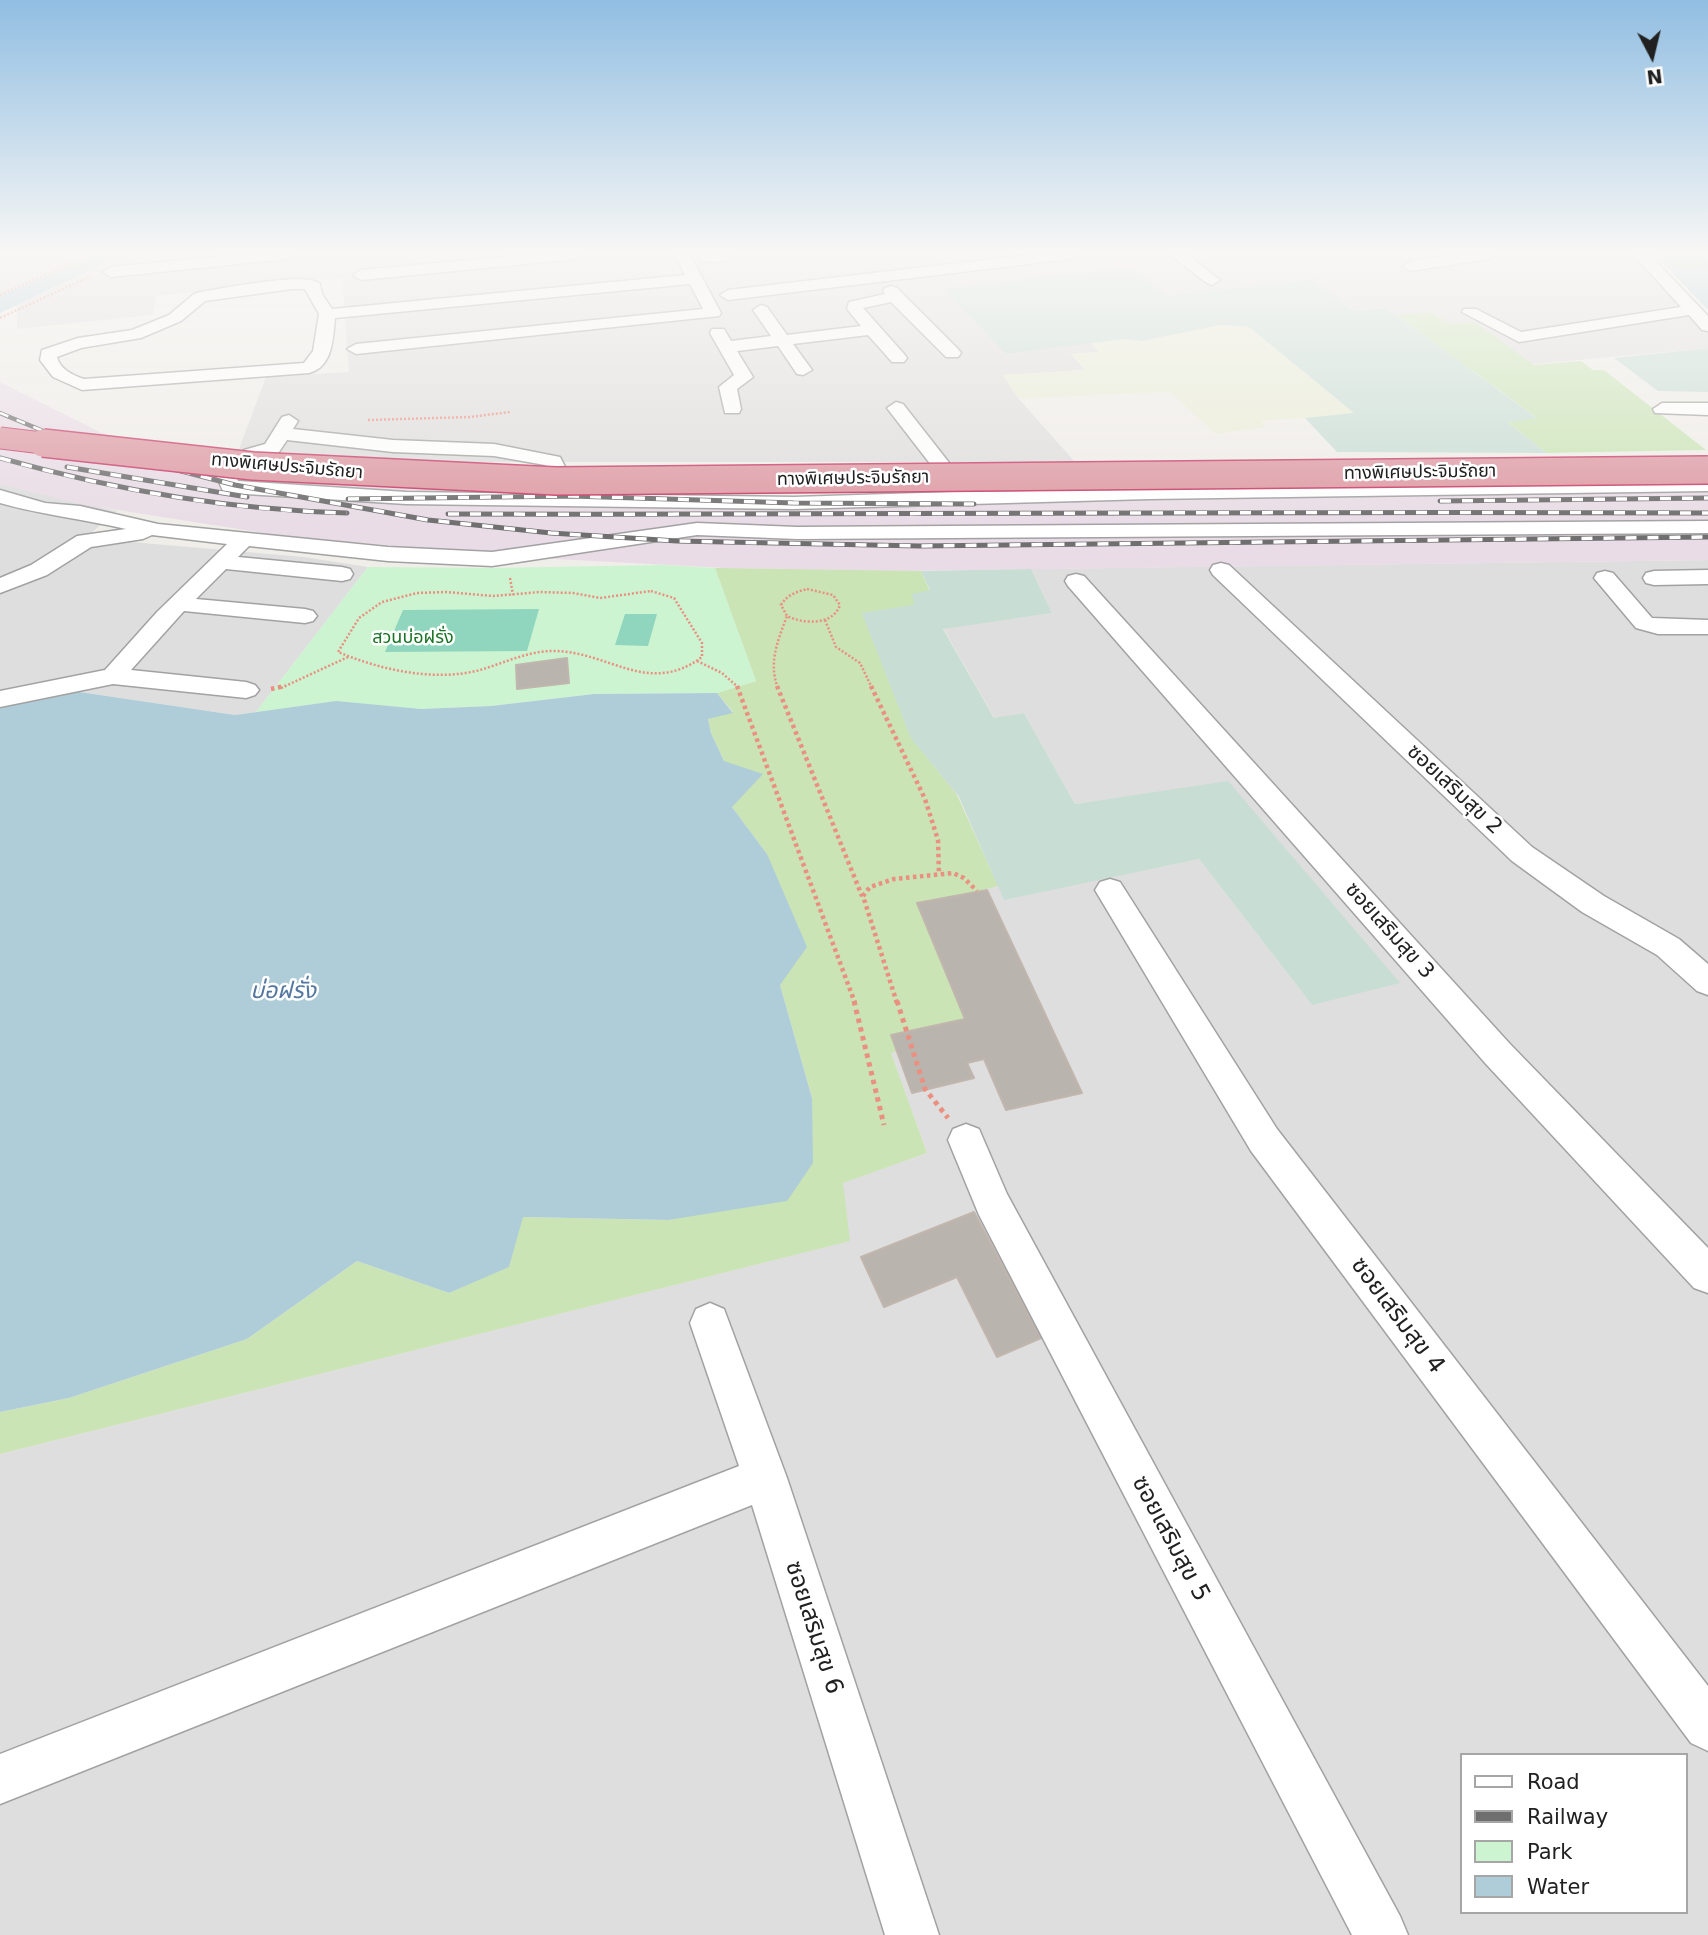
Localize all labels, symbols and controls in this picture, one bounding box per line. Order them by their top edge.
north arrow [1617,21,1687,91]
text: N [1645,65,1664,89]
street label: ทางพิเศษประจิมรัถยา [210,450,364,484]
street label: ทางพิเศษประจิมรัถยา [1344,461,1496,485]
street label: ทางพิเศษประจิมรัถยา [777,467,929,491]
park label: สวนบ่อฝรั่ง [372,627,454,649]
street label: ซอยเสริมสุข 2 [1401,740,1507,840]
street label: ซอยเสริมสุข 3 [1339,878,1439,984]
water label: บ่อฝรั่ง [250,978,316,1006]
street label: ซอยเสริมสุข 4 [1344,1252,1450,1380]
street label: ซอยเสริมสุข 5 [1125,1471,1215,1607]
street label: ซอยเสริมสุข 6 [778,1558,848,1698]
legend [1460,1753,1687,1914]
text: Road [1527,1770,1580,1794]
text: Railway [1527,1805,1608,1829]
text: Park [1527,1840,1572,1864]
text: Water [1527,1875,1589,1899]

